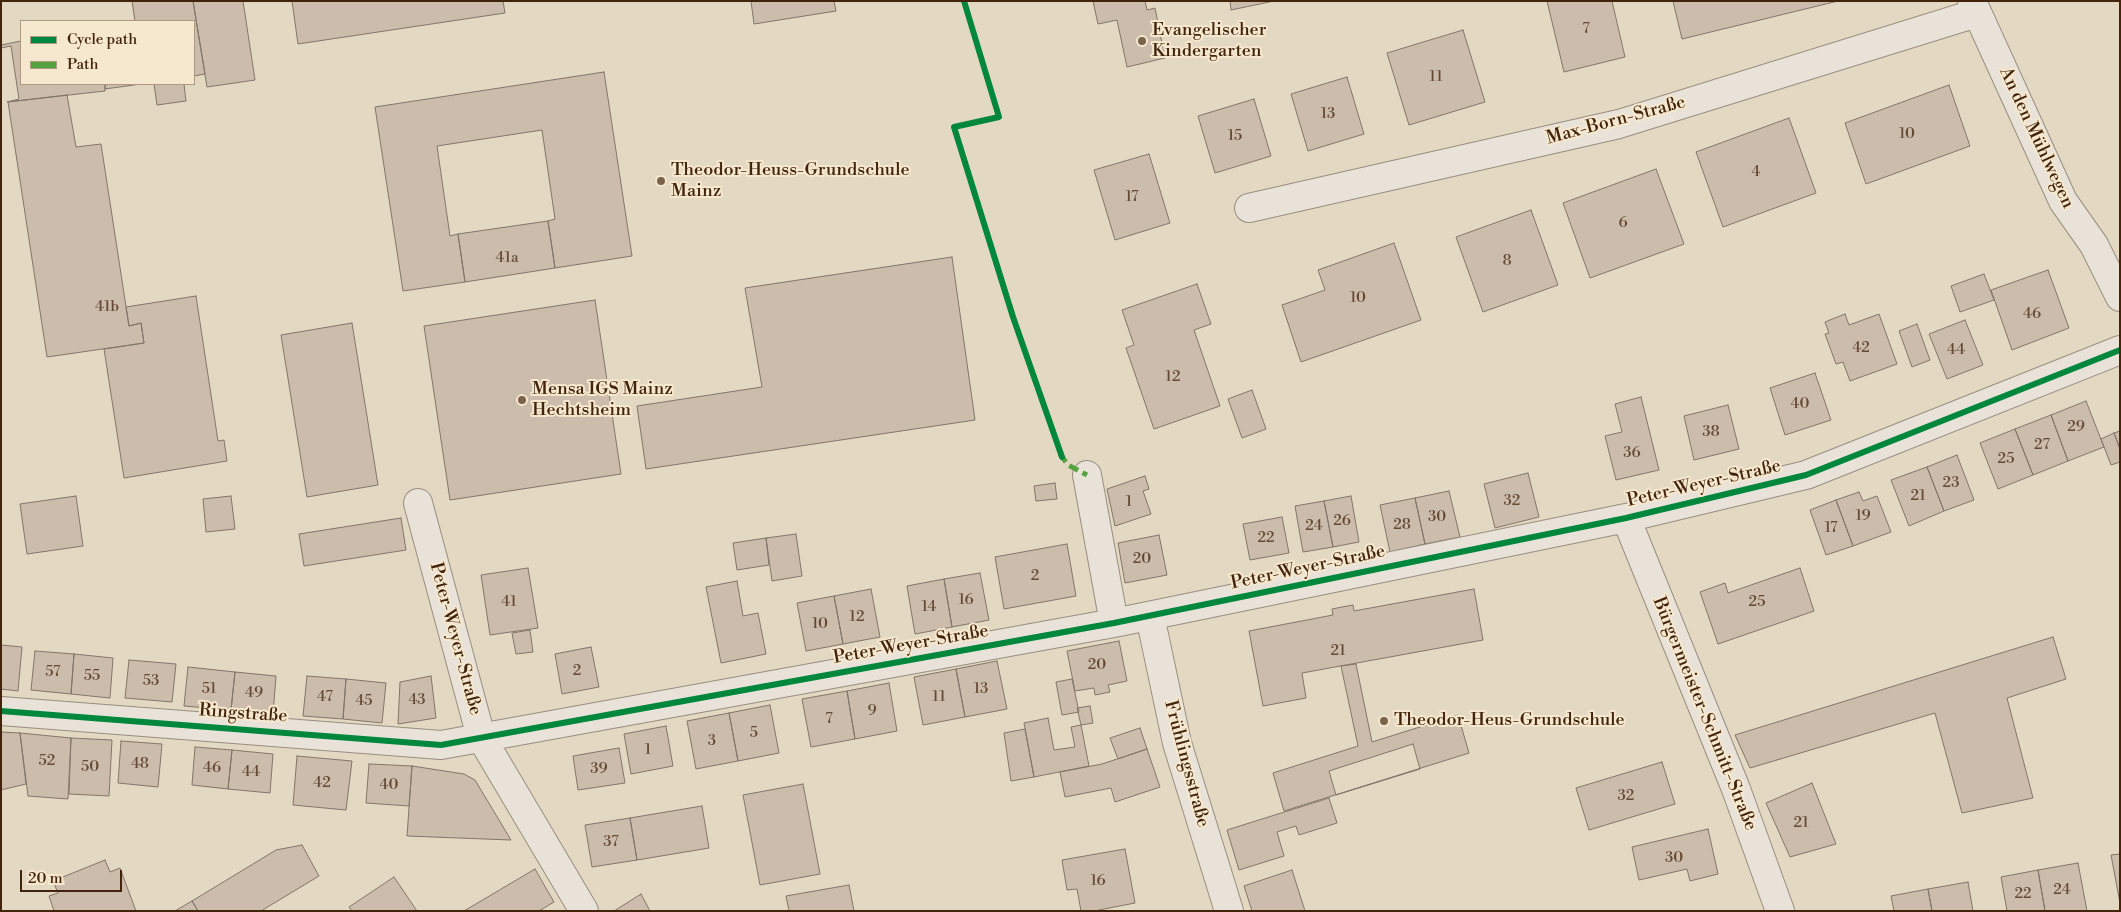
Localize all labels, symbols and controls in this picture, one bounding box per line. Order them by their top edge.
legend [20,20,195,85]
place label: Evangelischer Kindergarten [1152,20,1266,62]
house number: 7 [1582,20,1590,38]
text: Cycle path [67,30,137,49]
marker: Evangelischer Kindergarten [1136,35,1148,47]
text: Path [67,55,99,74]
street label: An den Mühlwegen [1994,64,2078,212]
house number: 11 [1429,68,1443,86]
street label: Max-Born-Straße [1544,92,1688,150]
house number: 13 [1321,105,1335,123]
house number: 10 [1899,125,1915,143]
house number: 15 [1228,127,1242,145]
place label: Theodor-Heuss-Grundschule Mainz [671,160,910,202]
house number: 4 [1752,163,1760,181]
marker: Theodor-Heuss-Grundschule Mainz [655,175,667,187]
house number: 17 [1125,188,1139,206]
house number: 6 [1618,214,1628,232]
house number: 41a [496,249,518,267]
house number: 8 [1502,252,1512,270]
house number: 10 [1350,289,1366,307]
house number: 41b [95,298,119,316]
house number: 46 [2023,305,2041,323]
house number: 42 [1852,339,1870,357]
house number: 44 [1947,341,1965,359]
house number: 12 [1165,368,1181,386]
place label: Mensa IGS Mainz Hechtsheim [532,379,673,422]
marker: Mensa IGS Mainz Hechtsheim [516,394,528,406]
house number: 40 [1791,395,1809,413]
house number: 29 [2067,418,2085,436]
house number: 38 [1702,423,1720,441]
house number: 27 [2034,436,2050,454]
house number: 36 [1623,444,1641,462]
house number: 25 [1998,450,2014,468]
street label: Peter-Weyer-Straße [1625,456,1783,512]
house number: 23 [1943,474,1959,492]
house number: 21 [1910,487,1926,505]
house number: 32 [1504,492,1520,510]
house number: 1 [1126,493,1132,511]
house number: 19 [1855,507,1871,525]
house number: 30 [1428,508,1446,526]
house number: 26 [1333,512,1351,530]
house number: 28 [1393,516,1411,534]
house number: 24 [1305,517,1323,535]
house number: 17 [1824,519,1838,537]
house number: 22 [1257,529,1275,547]
street label: Peter-Weyer-Straße [1229,541,1387,595]
house number: 20 [1133,550,1151,568]
street label: Peter-Weyer-Straße [424,560,486,718]
house number: 2 [1031,567,1039,585]
house number: 16 [958,591,974,609]
house number: 41 [501,593,517,611]
house number: 25 [1749,593,1765,611]
street label: Bürgermeister-Schmitt-Straße [1647,594,1761,834]
house number: 14 [922,598,936,616]
house number: 12 [849,608,865,626]
house number: 10 [812,615,828,633]
street label: Peter-Weyer-Straße [832,621,990,669]
house number: 21 [1330,642,1346,660]
house number: 20 [1088,656,1106,674]
house number: 2 [573,662,581,680]
house number: 57 [45,663,61,681]
house number: 55 [84,667,100,685]
house number: 53 [143,672,159,690]
house number: 51 [202,680,216,698]
house number: 13 [974,680,988,698]
house number: 49 [245,684,263,702]
house number: 47 [317,688,333,706]
house number: 11 [932,688,946,706]
house number: 43 [408,691,426,709]
house number: 45 [355,692,373,710]
street label: Frühlingsstraße [1159,698,1213,830]
street label: Ringstraße [198,700,288,728]
house number: 9 [867,702,877,720]
house number: 7 [825,710,833,728]
place label: Theodor-Heus-Grundschule [1394,710,1625,732]
marker: Theodor-Heus-Grundschule [1378,715,1390,727]
house number: 5 [750,724,758,742]
house number: 3 [708,732,716,750]
house number: 1 [645,741,651,759]
house number: 52 [39,752,55,770]
house number: 48 [131,755,149,773]
house number: 50 [81,758,99,776]
house number: 46 [203,759,221,777]
house number: 39 [590,760,608,778]
house number: 44 [242,763,260,781]
house number: 42 [313,774,331,792]
house number: 40 [380,776,398,794]
house number: 32 [1618,787,1634,805]
house number: 21 [1793,814,1809,832]
house number: 37 [603,833,619,851]
house number: 30 [1665,849,1683,867]
scale bar [22,860,125,892]
text: 20 m [28,869,63,888]
house number: 16 [1090,872,1106,890]
house number: 24 [2053,881,2071,899]
house number: 22 [2014,885,2032,903]

